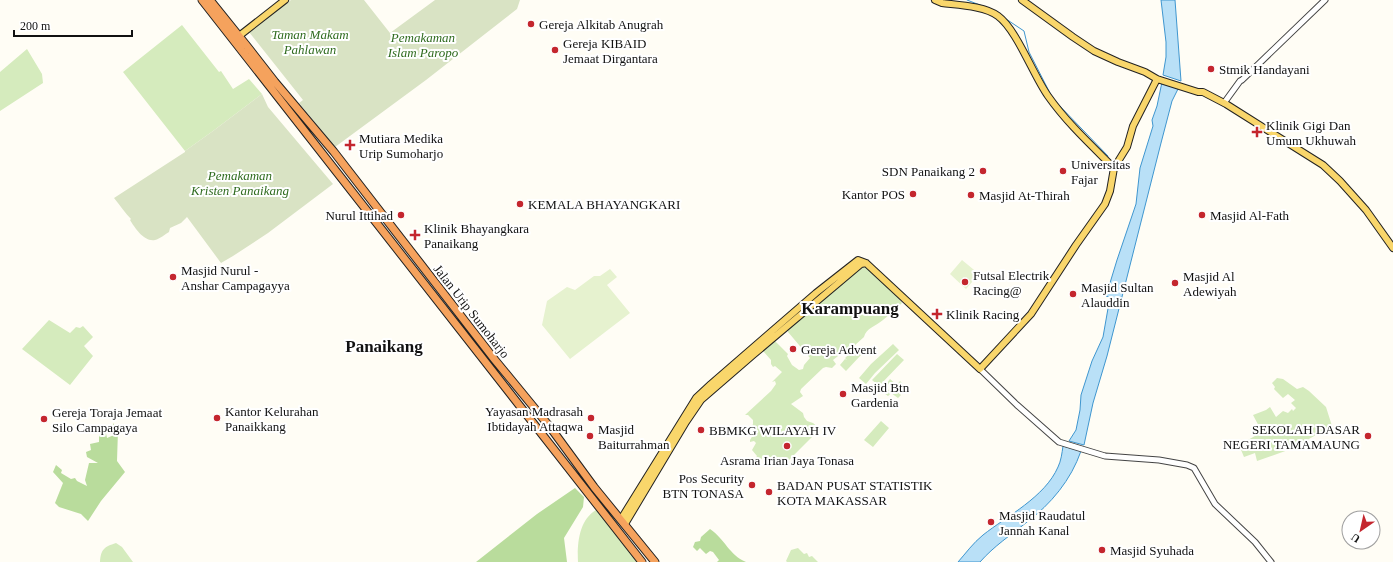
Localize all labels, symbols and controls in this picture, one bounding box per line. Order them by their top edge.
scale bar [14,12,132,38]
place label: Gereja Alkitab Anugrah [539,17,664,32]
text: 200 m [20,19,51,33]
marker: Gereja Alkitab Anugrah [526,19,536,29]
park label: Taman Makam Pahlawan [271,27,349,57]
park label: Pemakaman Islam Paropo [387,30,459,60]
place label: Gereja KIBAID Jemaat Dirgantara [563,36,658,66]
marker: Gereja KIBAID Jemaat Dirgantara [550,45,560,55]
place label: Stmik Handayani [1219,62,1310,77]
marker: Stmik Handayani [1206,64,1216,74]
place label: Klinik Gigi Dan Umum Ukhuwah [1266,118,1356,148]
marker: Klinik Gigi Dan Umum Ukhuwah [1251,126,1263,138]
place label: Mutiara Medika Urip Sumoharjo [359,131,443,161]
marker: Mutiara Medika Urip Sumoharjo [344,139,356,151]
place label: Universitas Fajar [1071,157,1130,187]
place label: SDN Panaikang 2 [882,164,975,179]
marker: SDN Panaikang 2 [978,166,988,176]
marker: Universitas Fajar [1058,166,1068,176]
park label: Pemakaman Kristen Panaikang [190,168,289,198]
place label: Kantor POS [842,187,905,202]
place label: Masjid At-Thirah [979,188,1070,203]
marker: Kantor POS [908,189,918,199]
marker: Masjid At-Thirah [966,190,976,200]
place label: KEMALA BHAYANGKARI [528,197,680,212]
marker: KEMALA BHAYANGKARI [515,199,525,209]
place label: Nurul Ittihad [325,208,393,223]
place label: Masjid Al-Fath [1210,208,1290,223]
marker: Nurul Ittihad [396,210,406,220]
marker: Masjid Al-Fath [1197,210,1207,220]
place label: Klinik Bhayangkara Panaikang [424,221,529,251]
marker: Klinik Bhayangkara Panaikang [409,229,421,241]
street label: Jalan Urip Sumoharjo [431,262,513,361]
place label: Masjid Nurul - Anshar Campagayya [181,263,290,293]
place label: Futsal Electrik Racing@ [973,268,1050,298]
place label: Masjid Al Adewiyah [1183,269,1237,299]
marker: Masjid Nurul - Anshar Campagayya [168,272,178,282]
marker: Futsal Electrik Racing@ [960,277,970,287]
marker: Masjid Al Adewiyah [1170,278,1180,288]
place label: Masjid Sultan Alauddin [1081,280,1154,310]
marker: Masjid Sultan Alauddin [1068,289,1078,299]
district label: Karampuang [801,299,899,318]
place label: Klinik Racing [946,307,1020,322]
marker: Klinik Racing [931,308,943,320]
district label: Panaikang [345,337,423,356]
place label: Gereja Advent [801,342,877,357]
marker: Gereja Advent [788,344,798,354]
place label: Masjid Btn Gardenia [851,380,910,410]
marker: Masjid Btn Gardenia [838,389,848,399]
place label: Kantor Kelurahan Panaikkang [225,404,319,434]
place label: Yayasan Madrasah Ibtidayah Attaqwa [485,404,583,434]
place label: Gereja Toraja Jemaat Silo Campagaya [52,405,162,435]
marker: Kantor Kelurahan Panaikkang [212,413,222,423]
marker: Yayasan Madrasah Ibtidayah Attaqwa [586,413,596,423]
marker: Gereja Toraja Jemaat Silo Campagaya [39,414,49,424]
place label: Masjid Baiturrahman [598,422,670,452]
place label: SEKOLAH DASAR NEGERI TAMAMAUNG [1223,422,1360,452]
place label: BBMKG WILAYAH IV [709,423,837,438]
marker: BBMKG WILAYAH IV [696,425,706,435]
marker: Masjid Baiturrahman [585,431,595,441]
marker: SEKOLAH DASAR NEGERI TAMAMAUNG [1363,431,1373,441]
marker: Asrama Irian Jaya Tonasa [782,441,792,451]
place label: Asrama Irian Jaya Tonasa [720,453,854,468]
place label: Pos Security BTN TONASA [662,471,745,501]
place label: BADAN PUSAT STATISTIK KOTA MAKASSAR [777,478,933,508]
marker: Pos Security BTN TONASA [747,480,757,490]
marker: BADAN PUSAT STATISTIK KOTA MAKASSAR [764,487,774,497]
place label: Masjid Raudatul Jannah Kanal [999,508,1086,538]
north arrow [1341,510,1381,550]
marker: Masjid Raudatul Jannah Kanal [986,517,996,527]
text: U [1349,531,1362,545]
place label: Masjid Syuhada [1110,543,1194,558]
marker: Masjid Syuhada [1097,545,1107,555]

